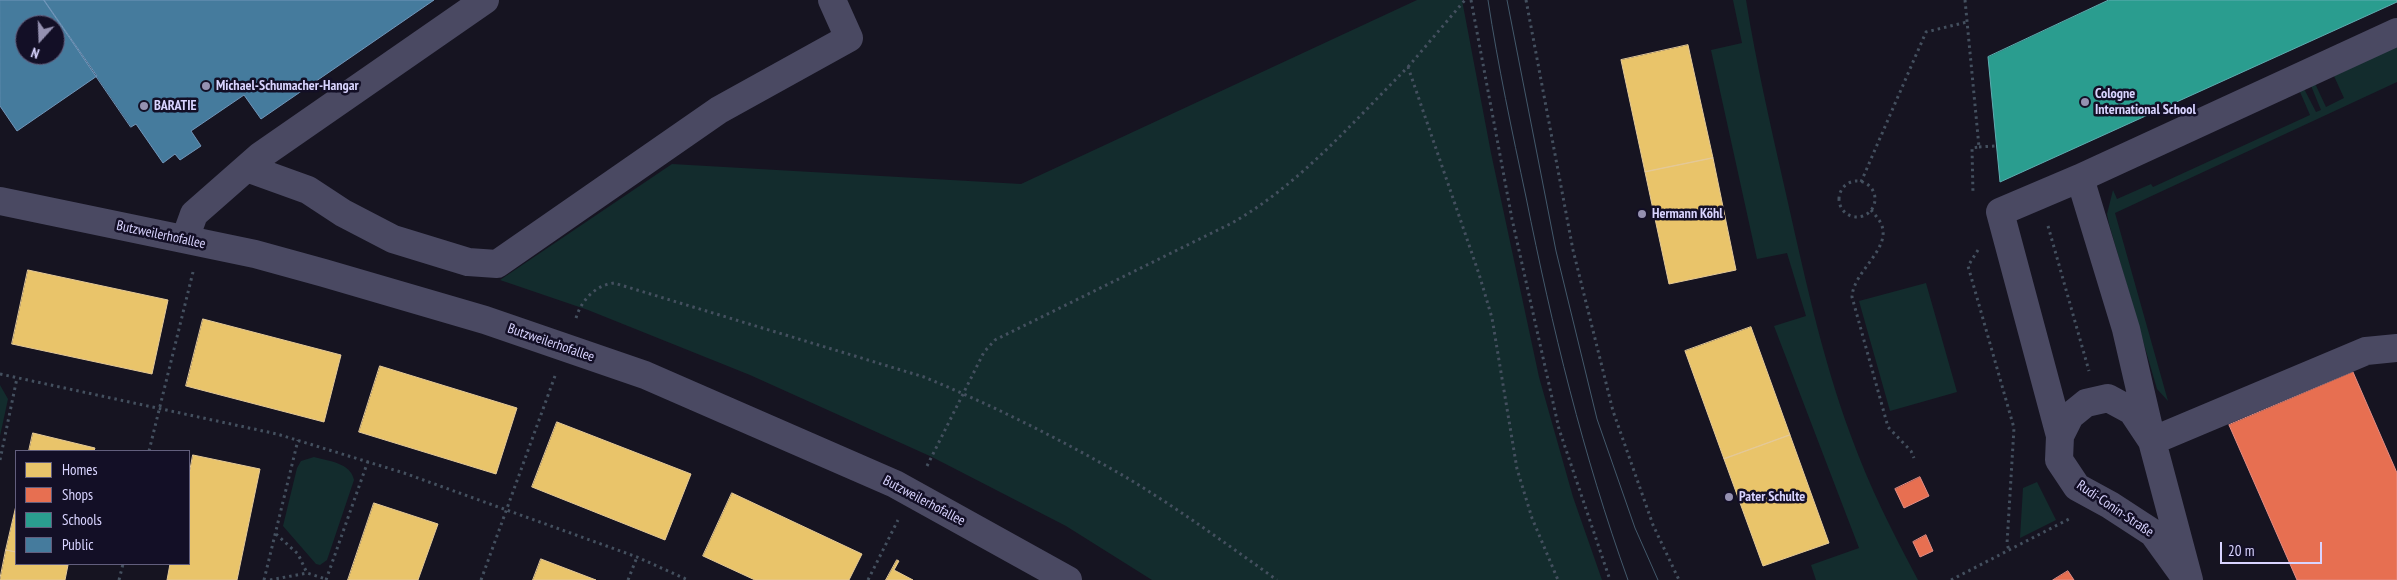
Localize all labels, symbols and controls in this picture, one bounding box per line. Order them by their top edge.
north arrow [15,15,65,65]
text: N [29,43,42,63]
place label: Michael-Schumacher-Hangar [216,78,359,94]
marker: Michael-Schumacher-Hangar [200,80,212,92]
place label: Cologne International School [2095,86,2196,118]
marker: Cologne International School [2079,96,2091,108]
place label: BARATIE [154,98,197,114]
marker: BARATIE [138,100,150,112]
place label: Hermann Köhl [1652,206,1723,222]
marker: Hermann Köhl [1636,208,1648,220]
street label: Butzweilerhofallee [115,217,207,253]
street label: Butzweilerhofallee [505,320,597,366]
legend [15,450,190,565]
text: Homes [62,460,98,479]
street label: Butzweilerhofallee [880,472,968,530]
street label: Rudi-Conin-Straße [2073,477,2157,541]
text: Shops [62,485,93,504]
place label: Pater Schulte [1739,489,1805,505]
marker: Pater Schulte [1723,491,1735,503]
text: Schools [62,510,102,529]
scale bar [2222,532,2324,564]
text: Public [62,535,93,554]
text: 20 m [2228,541,2254,560]

